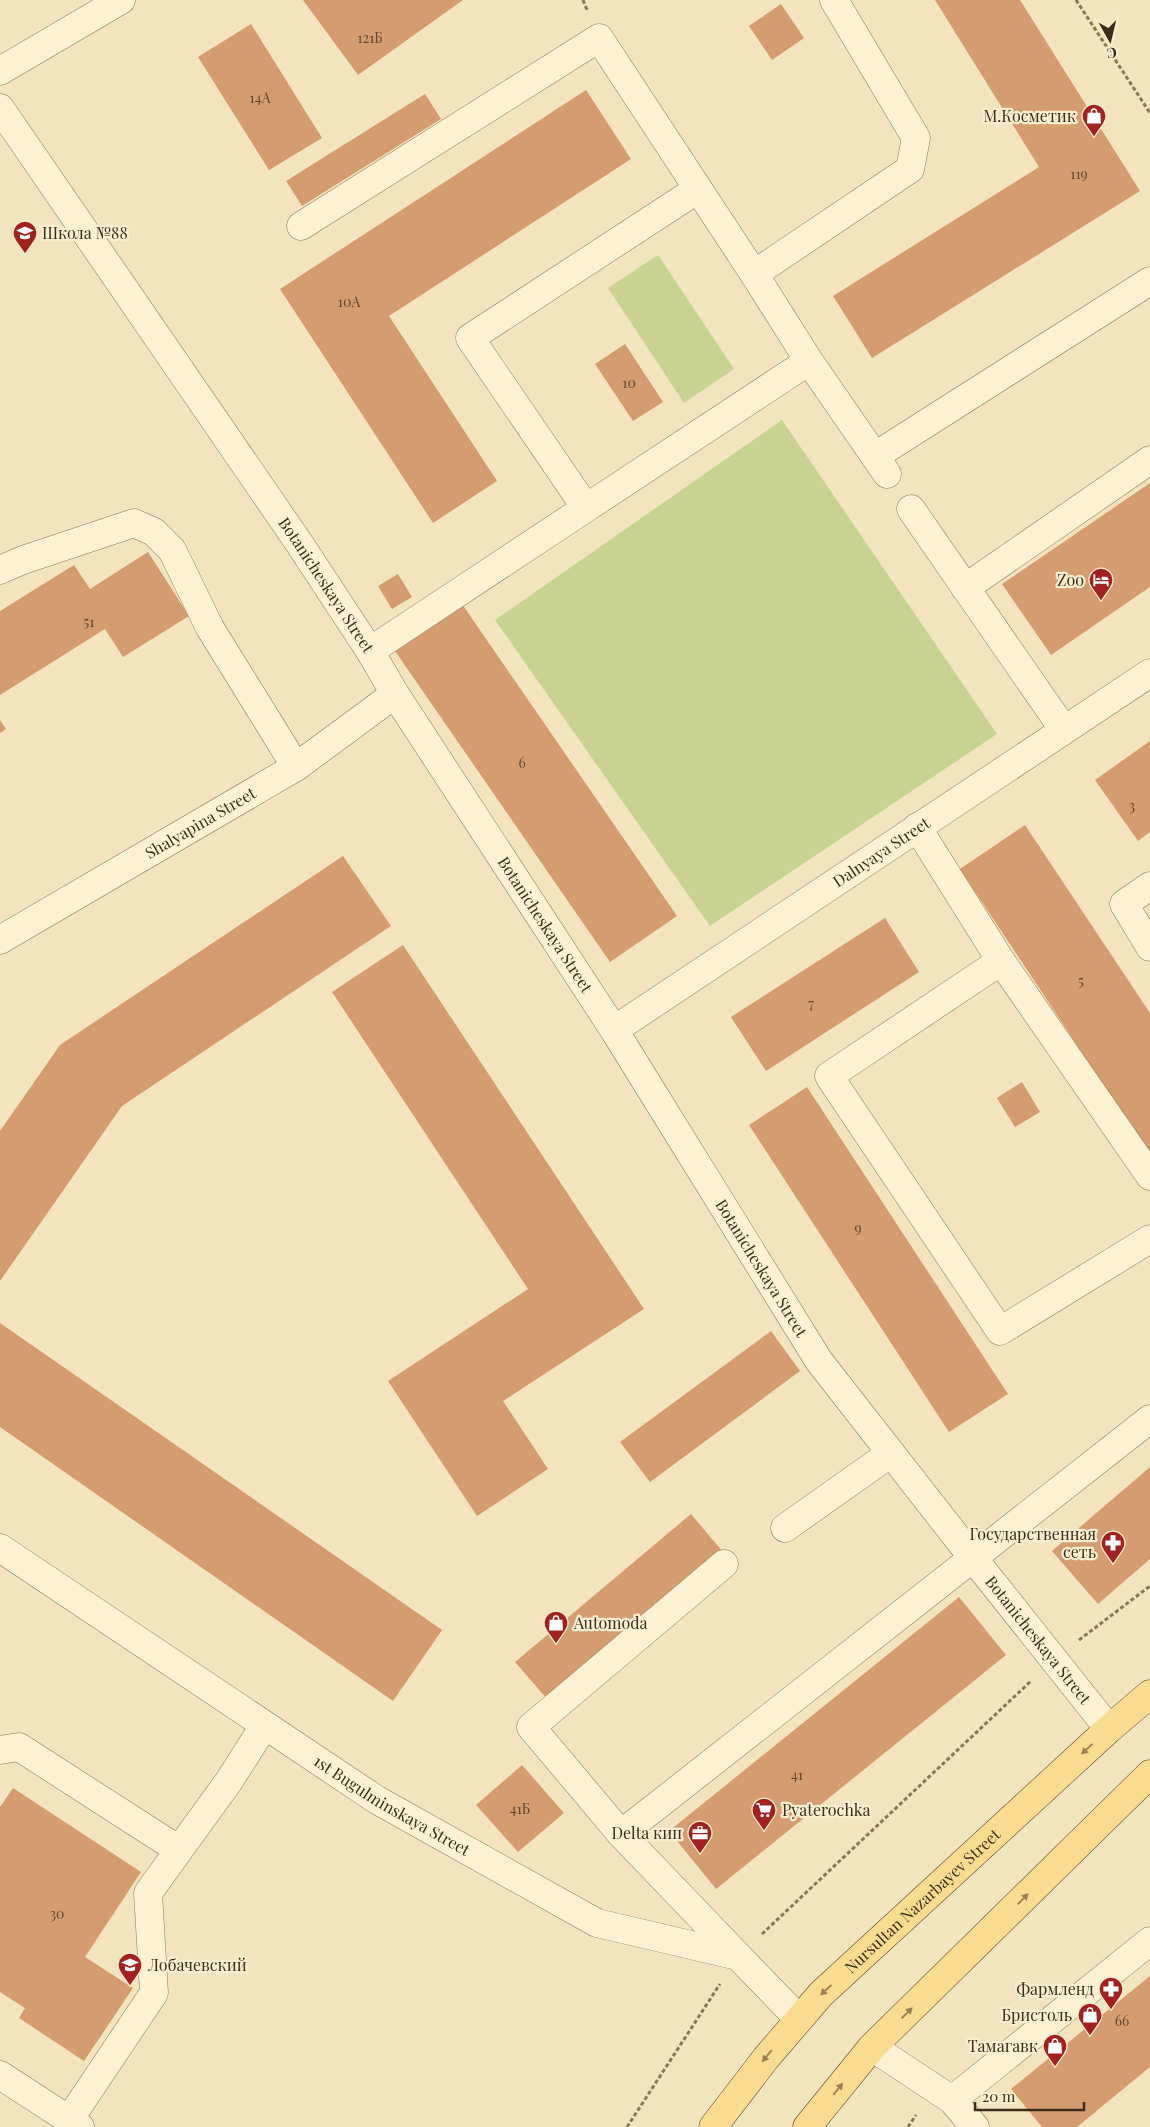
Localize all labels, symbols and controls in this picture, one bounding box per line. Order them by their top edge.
north arrow [1085,15,1135,65]
house number: 121Б [357,28,383,47]
text: С [1106,43,1118,63]
house number: 14А [250,88,271,107]
shop icon: М.Косметик [1081,103,1107,137]
place label: М.Косметик [983,105,1076,126]
house number: 119 [1070,164,1088,183]
school or university icon: Школа №88 [12,220,38,254]
place label: Школа №88 [42,222,128,243]
house number: 10А [338,292,360,311]
house number: 10 [622,373,636,392]
street label: Botanicheskaya Street [274,513,379,657]
hotel icon: Zoo [1088,567,1114,601]
place label: Zoo [1057,569,1084,590]
house number: 51 [84,612,95,631]
house number: 6 [518,753,526,772]
street label: Shalyapina Street [141,782,260,863]
house number: 3 [1129,796,1135,815]
street label: Dalnyaya Street [828,812,934,891]
street label: Botanicheskaya Street [494,852,598,997]
house number: 5 [1078,971,1084,990]
house number: 7 [808,994,814,1013]
street label: Botanicheskaya Street [711,1195,813,1341]
house number: 9 [854,1218,862,1237]
place label: Государственная сеть [970,1523,1096,1562]
pharmacy icon: Государственная сеть [1100,1530,1126,1564]
street label: Botanicheskaya Street [981,1571,1096,1708]
shop icon: Automoda [543,1610,569,1644]
place label: Automoda [573,1612,648,1633]
one-way arrow [1082,1743,1094,1755]
street label: 1st Bugulminskaya Street [310,1750,474,1860]
house number: 41 [791,1765,803,1784]
supermarket icon: Pyaterochka [751,1797,777,1831]
house number: 41Б [510,1799,530,1818]
place label: Pyaterochka [782,1799,870,1820]
office icon: Delta кип [687,1820,713,1854]
place label: Delta кип [611,1822,682,1843]
street label: Nursultan Nazarbayev Street [840,1823,1004,1977]
one-way arrow [1016,1893,1028,1905]
house number: 30 [50,1904,64,1923]
school or university icon: Лобачевский [117,1952,143,1986]
place label: Лобачевский [147,1954,247,1975]
pharmacy icon: Фармленд [1098,1976,1124,2010]
place label: Фармленд [1017,1978,1095,1999]
one-way arrow [820,1984,832,1996]
shop icon: Бристоль [1077,2002,1103,2036]
place label: Бристоль [1002,2004,1072,2025]
one-way arrow [901,2007,913,2019]
house number: 66 [1115,2011,1129,2030]
shop icon: Тамагавк [1042,2033,1068,2067]
place label: Тамагавк [968,2035,1038,2056]
one-way arrow [762,2050,773,2063]
scale bar [975,2080,1084,2112]
one-way arrow [833,2083,844,2096]
text: 20 m [982,2086,1016,2106]

